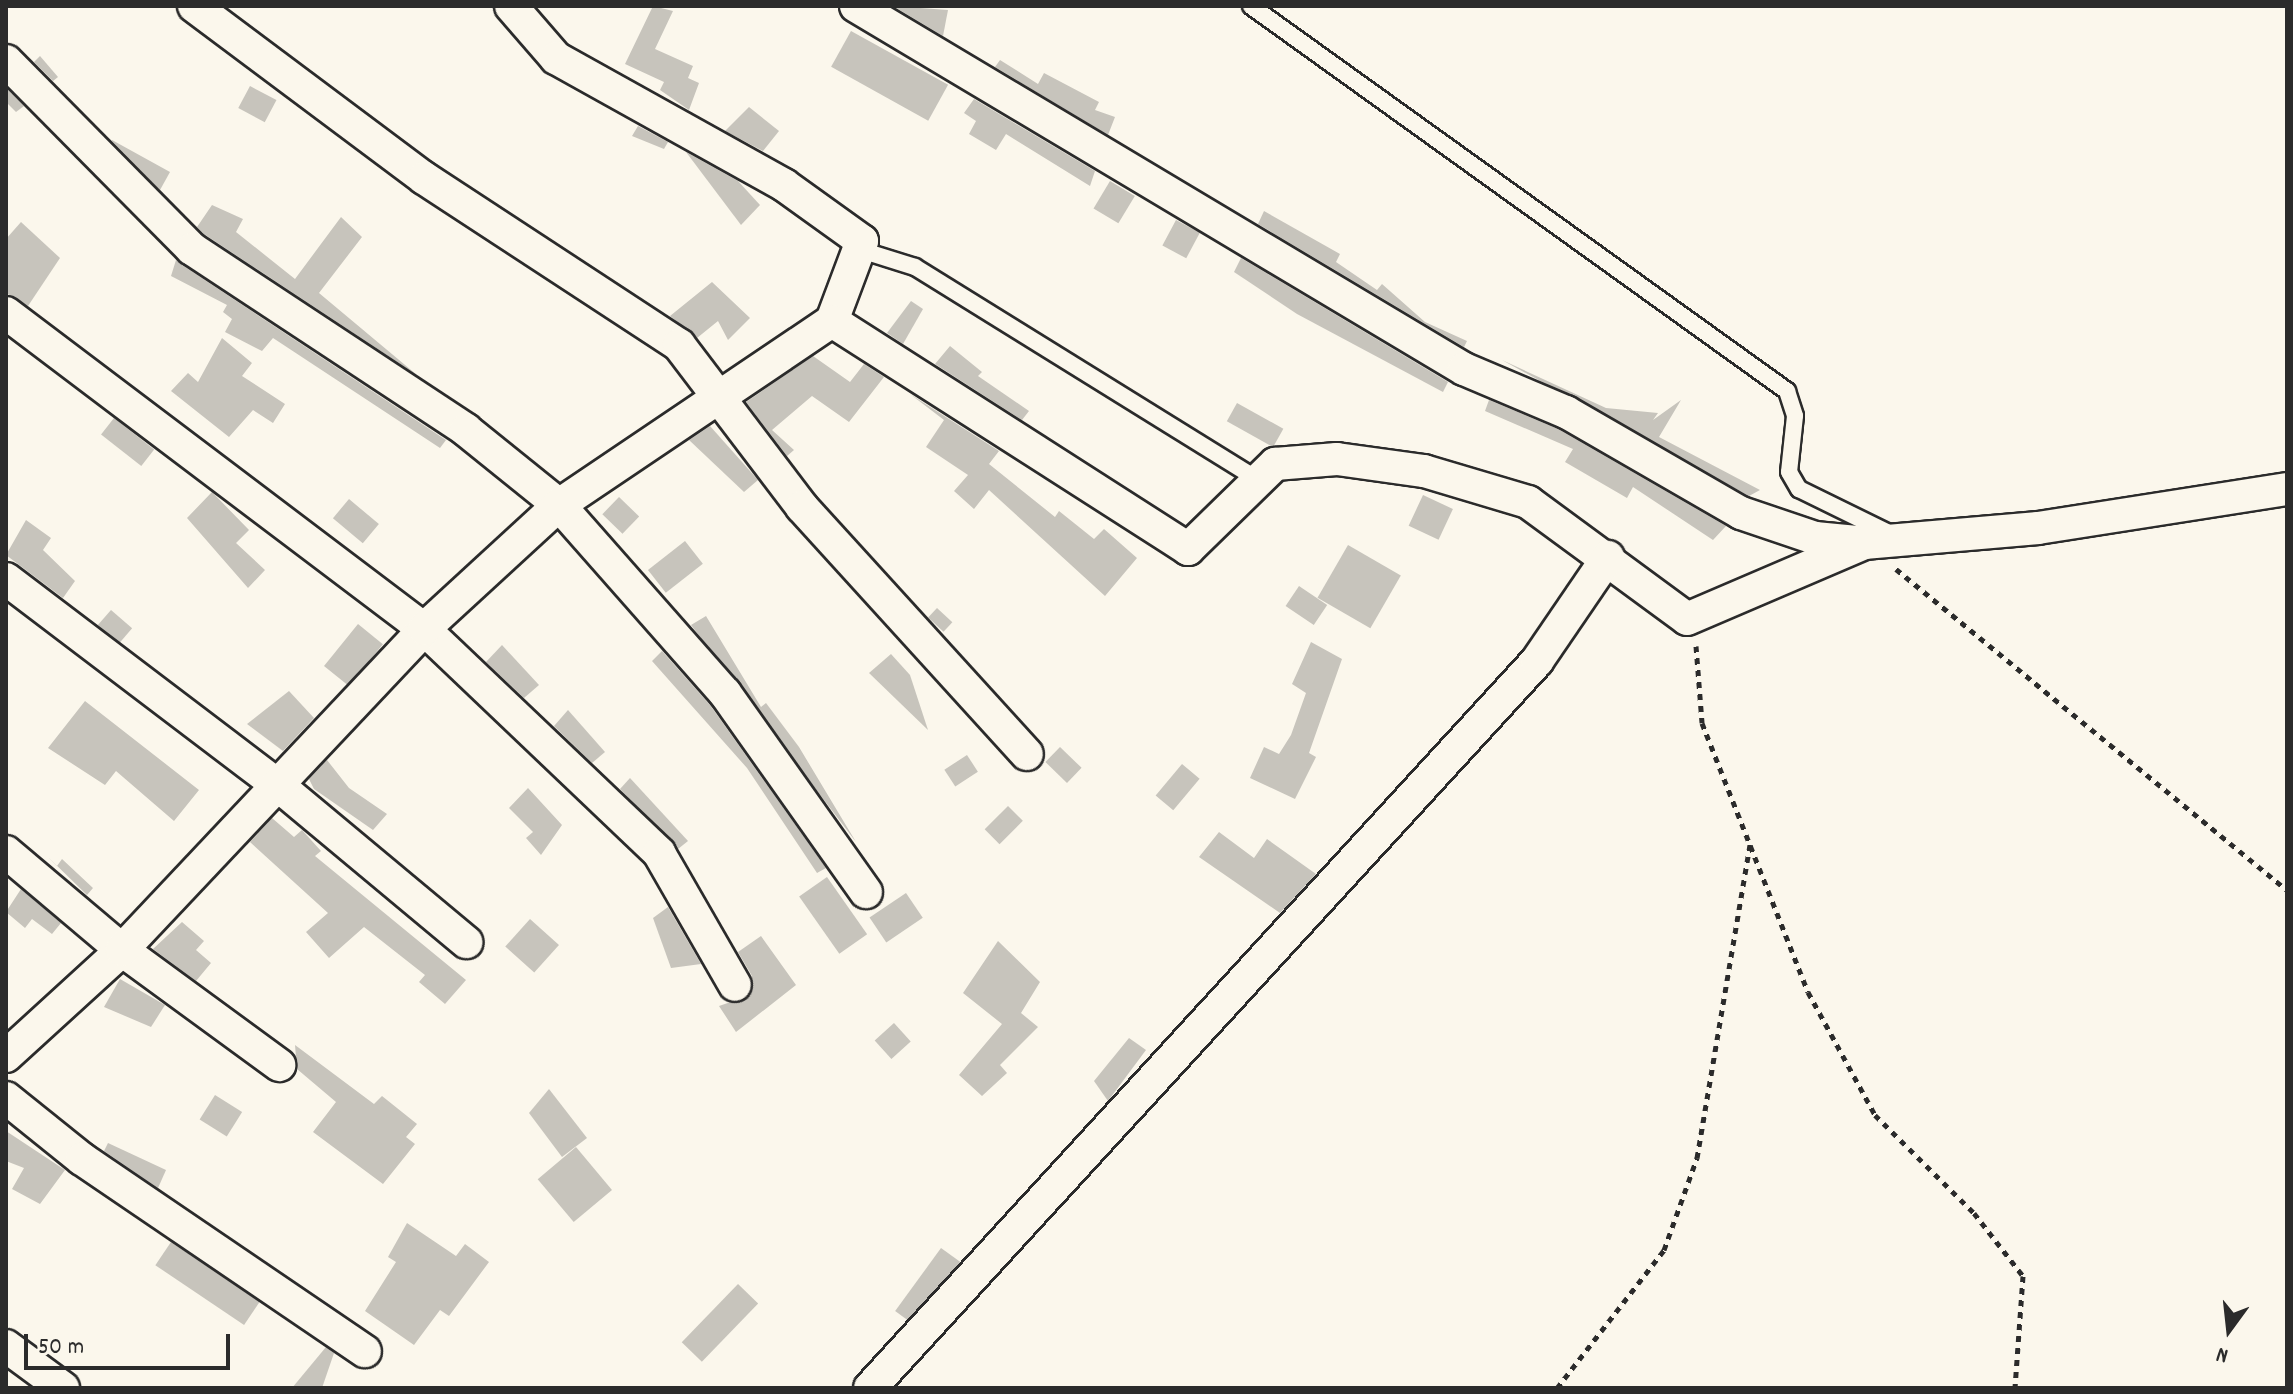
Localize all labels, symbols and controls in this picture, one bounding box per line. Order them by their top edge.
north arrow [2189,1290,2269,1370]
scale bar [28,1318,234,1368]
text: 50 m [38,1331,84,1365]
text: N [2213,1337,2232,1370]

